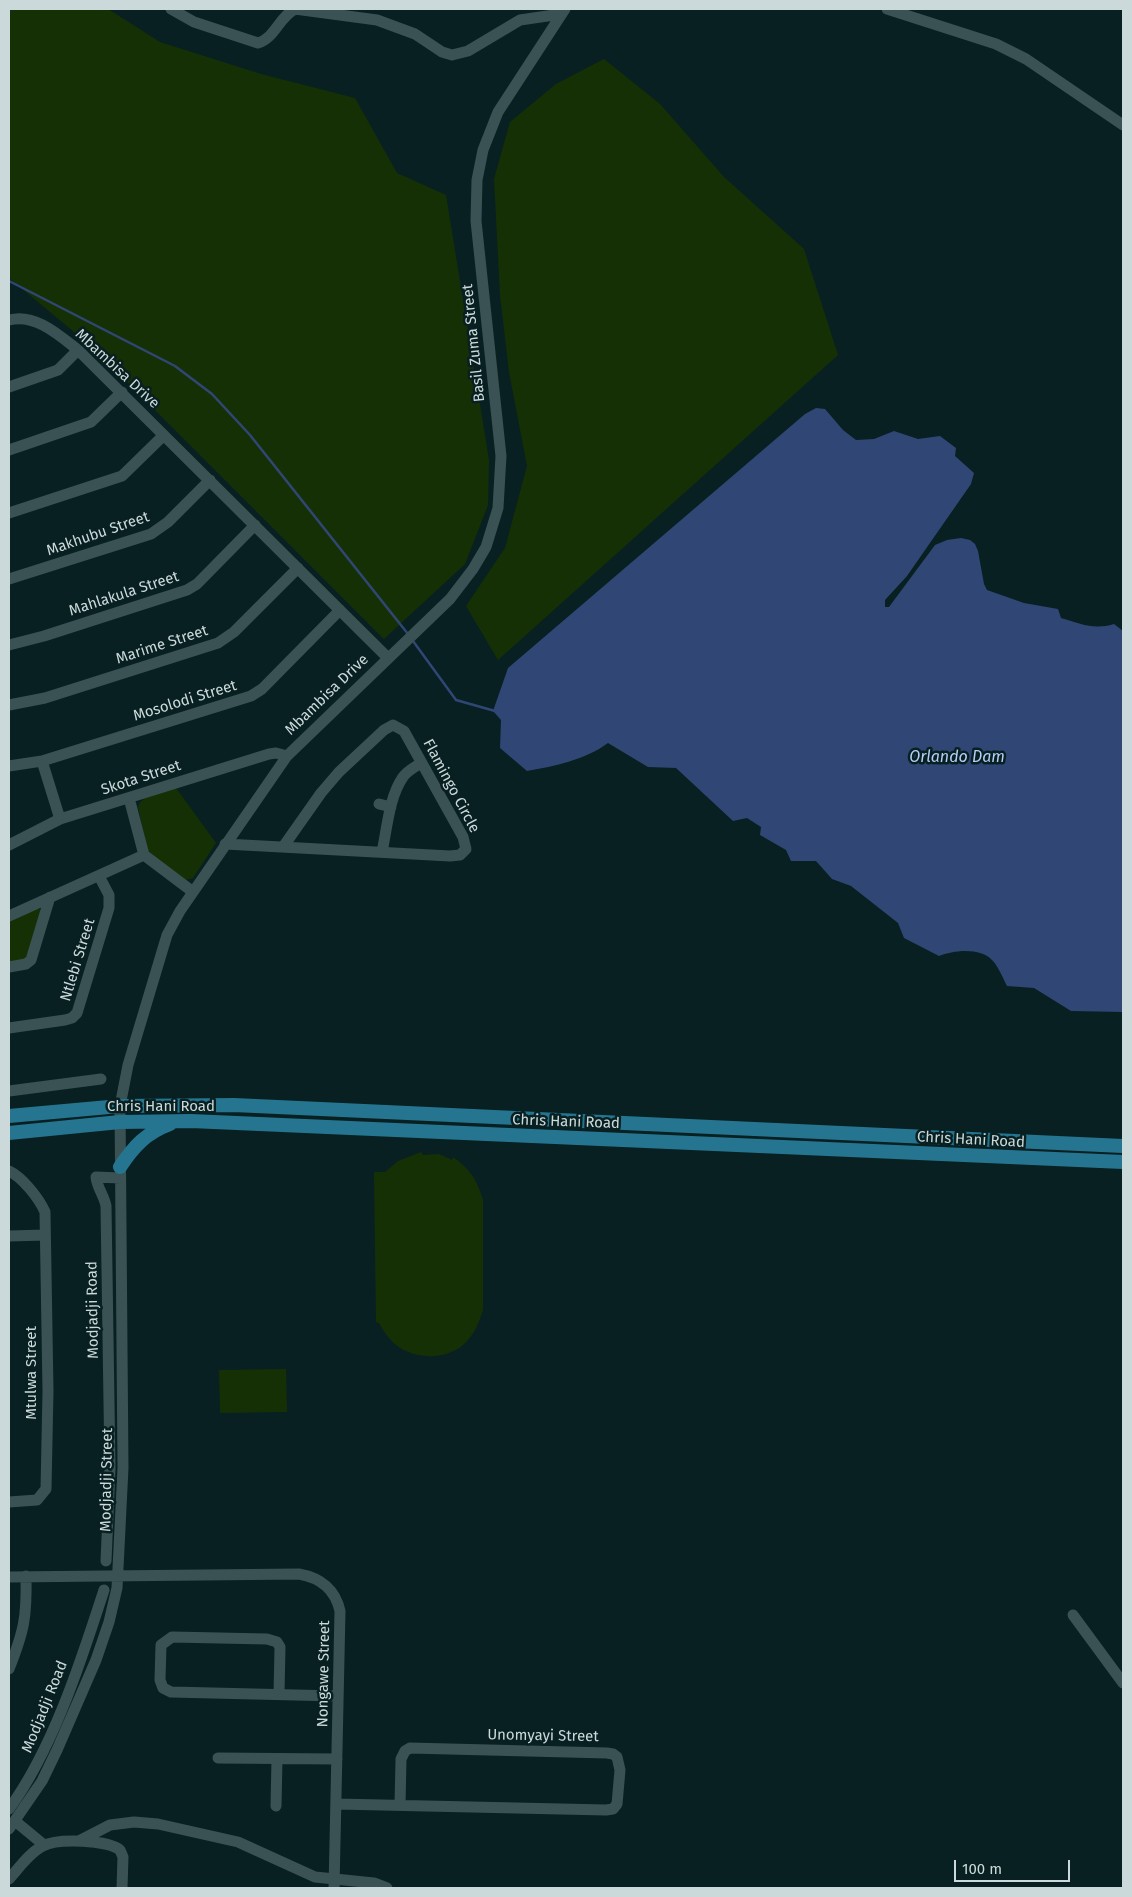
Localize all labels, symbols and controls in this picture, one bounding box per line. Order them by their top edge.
street label: Basil Zuma Street [459,283,489,403]
street label: Mbambisa Drive [71,325,163,413]
street label: Makhubu Street [44,508,152,560]
street label: Mahlakula Street [67,568,181,620]
street label: Marime Street [114,622,210,668]
street label: Mbambisa Drive [282,651,372,739]
street label: Mosolodi Street [131,677,239,725]
street label: Flamingo Circle [419,736,483,836]
water label: Orlando Dam [909,748,1005,768]
street label: Skota Street [99,757,183,799]
street label: Ntlebi Street [57,916,99,1004]
street label: Chris Hani Road [107,1098,215,1116]
street label: Chris Hani Road [512,1111,620,1133]
street label: Chris Hani Road [917,1128,1025,1152]
street label: Modjadji Road [83,1261,103,1359]
street label: Mtulwa Street [23,1326,41,1420]
street label: Modjadji Street [97,1428,117,1532]
street label: Nongawe Street [314,1620,334,1728]
street label: Modjadji Road [18,1658,72,1756]
street label: Unomyayi Street [487,1726,599,1746]
scale bar [957,1850,1073,1882]
text: 100 m [962,1860,1002,1878]

